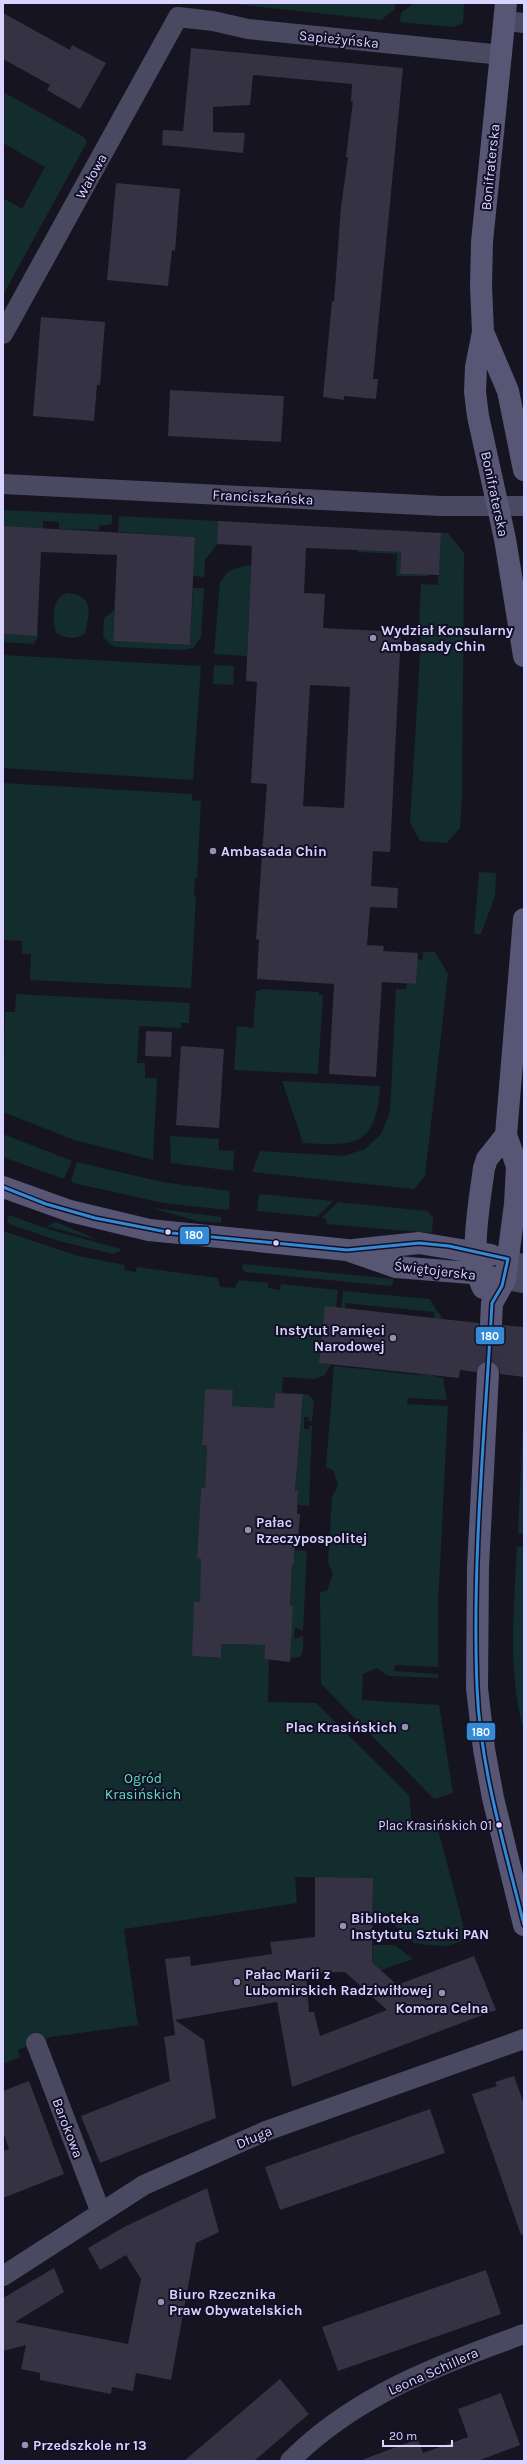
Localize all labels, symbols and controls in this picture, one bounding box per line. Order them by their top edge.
street label: Sapieżyńska [298,27,380,52]
street label: Bonifraterska [477,123,503,211]
street label: Wałowa [72,151,111,202]
street label: Bonifraterska [477,450,512,538]
street label: Franciszkańska [212,486,314,509]
place label: Wydział Konsularny Ambasady Chin [381,622,513,655]
marker: Wydział Konsularny Ambasady Chin [368,633,378,643]
place label: Ambasada Chin [221,843,327,860]
marker: Ambasada Chin [208,846,218,856]
line badge: 180 [179,1226,210,1245]
unlabelled marker [163,1227,173,1237]
text: 180 [185,1229,203,1242]
unlabelled marker [271,1238,281,1248]
street label: Świętojerska [393,1257,477,1284]
place label: Instytut Pamięci Narodowej [275,1322,385,1355]
line badge: 180 [475,1326,505,1345]
text: 180 [481,1330,499,1343]
marker: Instytut Pamięci Narodowej [388,1333,398,1343]
place label: Pałac Rzeczypospolitej [256,1514,368,1547]
marker: Pałac Rzeczypospolitej [243,1525,253,1535]
place label: Plac Krasińskich [286,1719,397,1736]
marker: Plac Krasińskich [400,1722,410,1732]
line badge: 180 [466,1722,496,1741]
text: 180 [472,1726,490,1739]
park label: Ogród Krasińskich [105,1770,181,1803]
place label: Plac Krasińskich 01 [378,1818,492,1833]
marker: Plac Krasińskich 01 [494,1820,504,1830]
place label: Biblioteka Instytutu Sztuki PAN [351,1910,489,1943]
marker: Biblioteka Instytutu Sztuki PAN [338,1921,348,1931]
place label: Pałac Marii z Lubomirskich Radziwiłłowej [245,1966,432,1999]
marker: Pałac Marii z Lubomirskich Radziwiłłowej [232,1977,242,1987]
marker: Komora Celna [437,1988,447,1998]
place label: Komora Celna [396,2000,488,2017]
street label: Barokowa [48,2096,87,2160]
street label: Długa [234,2122,275,2153]
place label: Biuro Rzecznika Praw Obywatelskich [169,2286,303,2319]
marker: Biuro Rzecznika Praw Obywatelskich [156,2297,166,2307]
street label: Leona Schillera [385,2344,481,2399]
scale bar [383,2422,452,2448]
text: 20 m [389,2429,417,2443]
place label: Przedszkole nr 13 [33,2437,147,2454]
marker: Przedszkole nr 13 [20,2440,30,2450]

